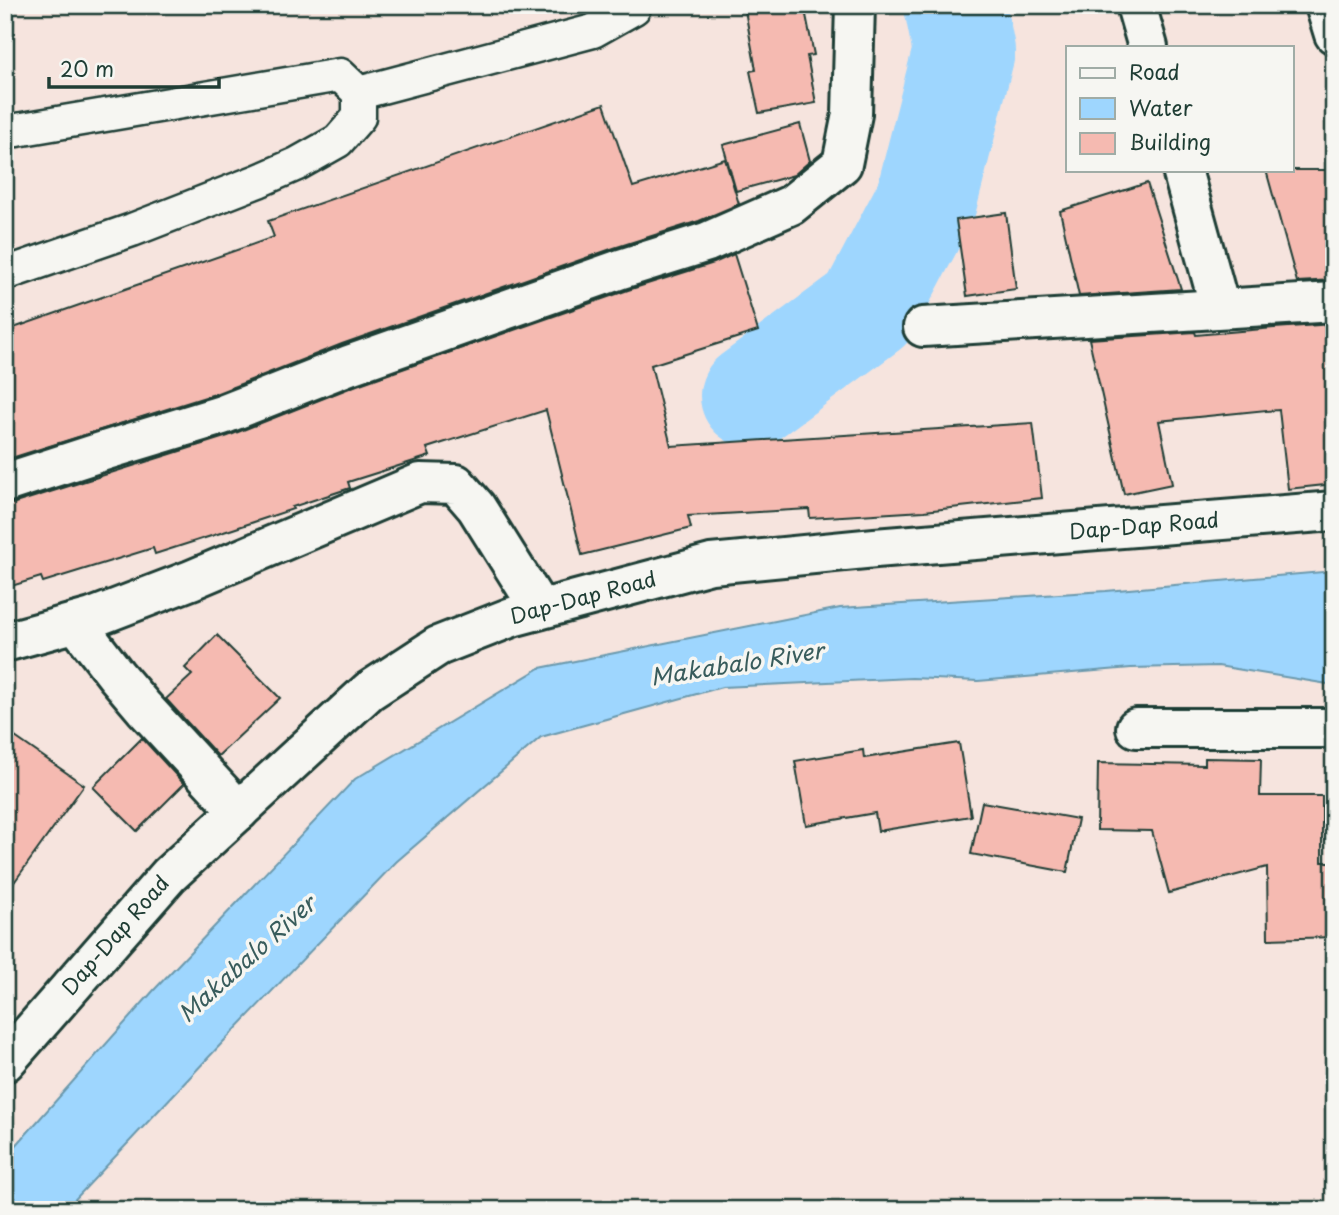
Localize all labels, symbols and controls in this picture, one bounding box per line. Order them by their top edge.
scale bar [49,46,219,90]
legend [1066,46,1294,172]
text: 20 m [60,52,114,84]
text: Road [1129,55,1180,87]
text: Water [1129,91,1193,123]
text: Building [1129,125,1211,157]
street label: Dap-Dap Road [1068,502,1220,546]
street label: Dap-Dap Road [506,561,659,631]
water label: Makabalo River [648,631,829,693]
street label: Dap-Dap Road [53,867,176,1001]
water label: Makabalo River [169,884,325,1029]

